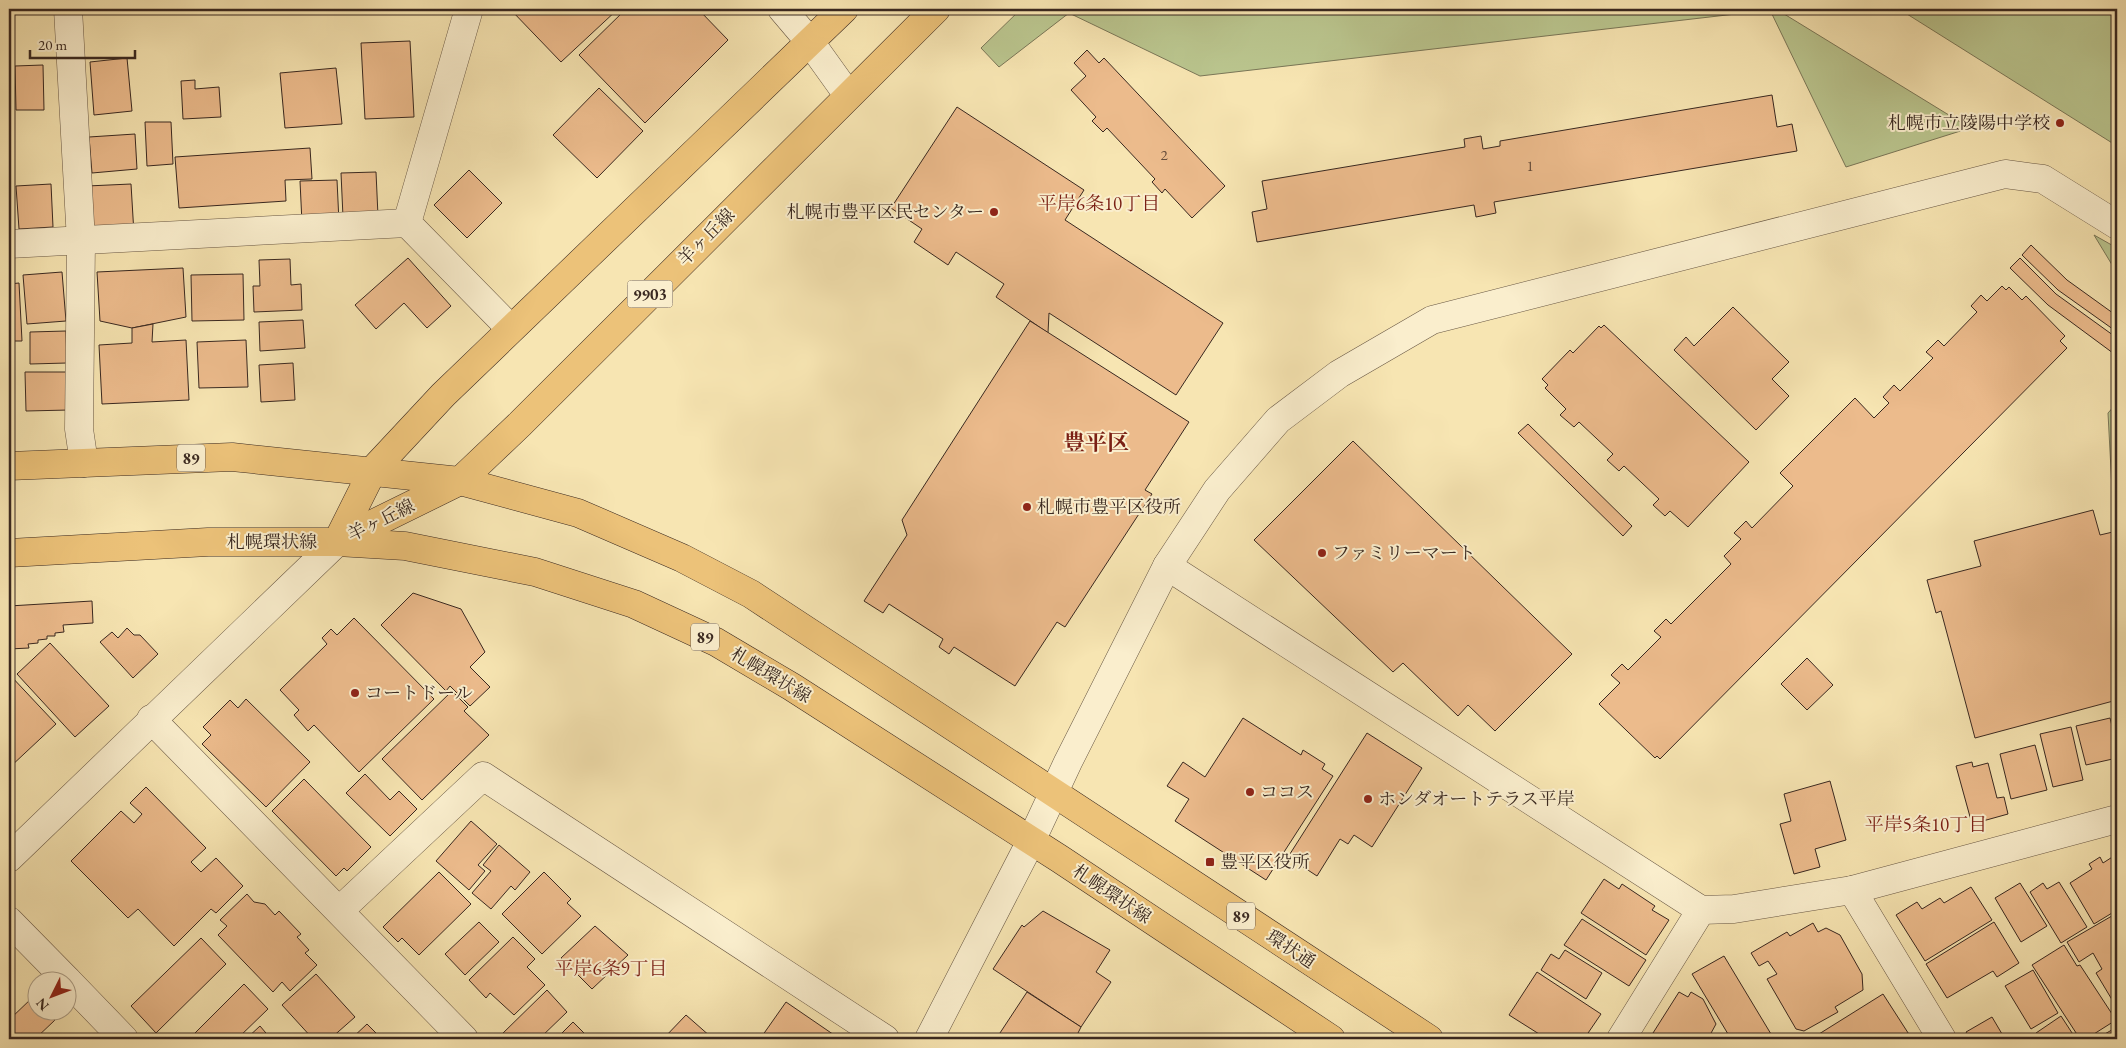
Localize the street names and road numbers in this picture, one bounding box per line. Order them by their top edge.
street label: 羊ヶ丘線 [672,203,739,270]
road number: 9903 [628,280,672,308]
road number: 89 [177,444,205,472]
street label: 羊ヶ丘線 [343,493,418,546]
street label: 札幌環状線 [227,530,317,553]
road number: 89 [691,624,719,650]
street label: 札幌環状線 [727,642,816,708]
street label: 札幌環状線 [1069,859,1156,928]
road number: 89 [1227,902,1255,929]
street label: 環状通 [1262,924,1320,973]

